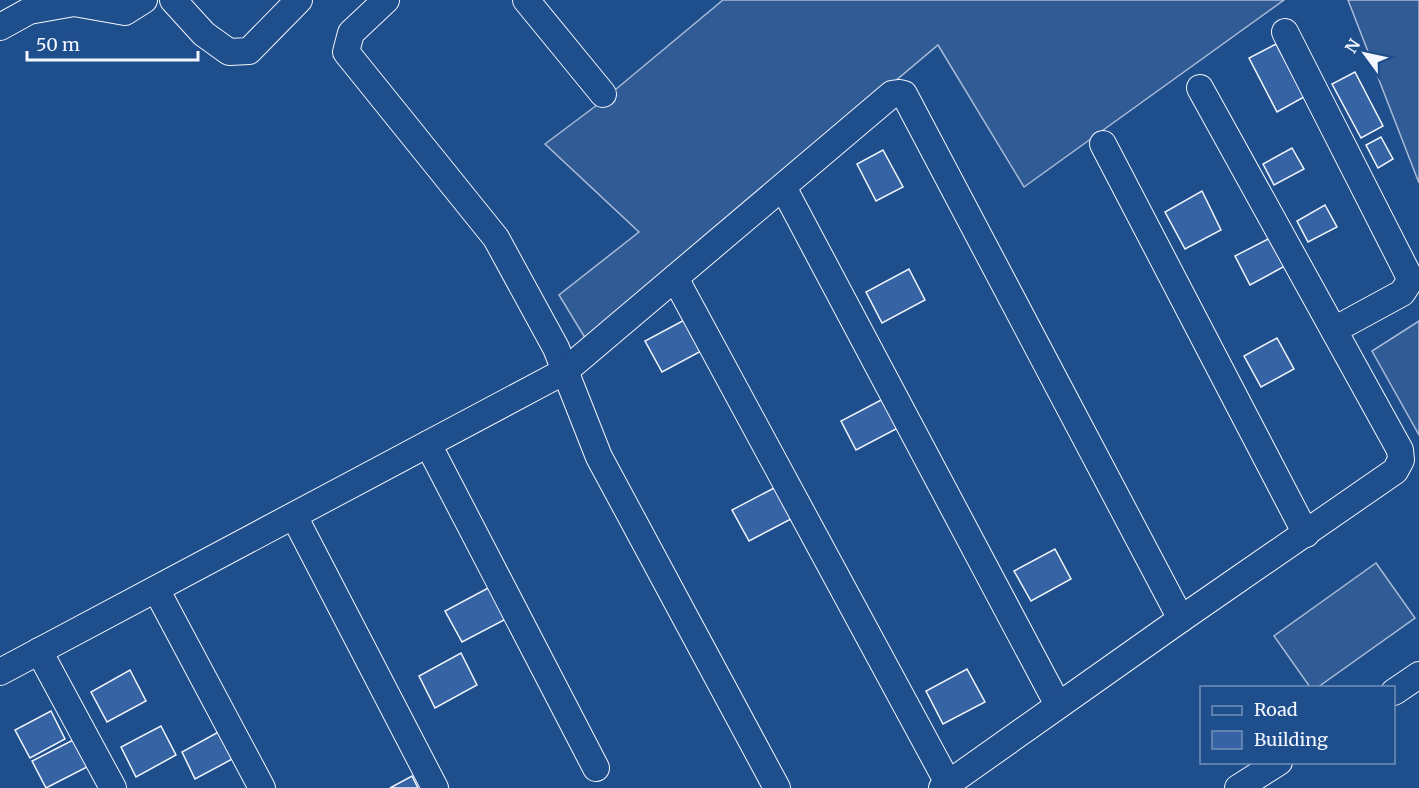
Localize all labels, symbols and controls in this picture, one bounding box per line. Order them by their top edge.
scale bar [27,24,198,62]
north arrow [1335,24,1395,84]
text: 50 m [36,33,80,56]
text: N [1341,35,1364,57]
legend [1200,686,1395,764]
text: Road [1254,698,1298,721]
text: Building [1254,728,1328,751]

